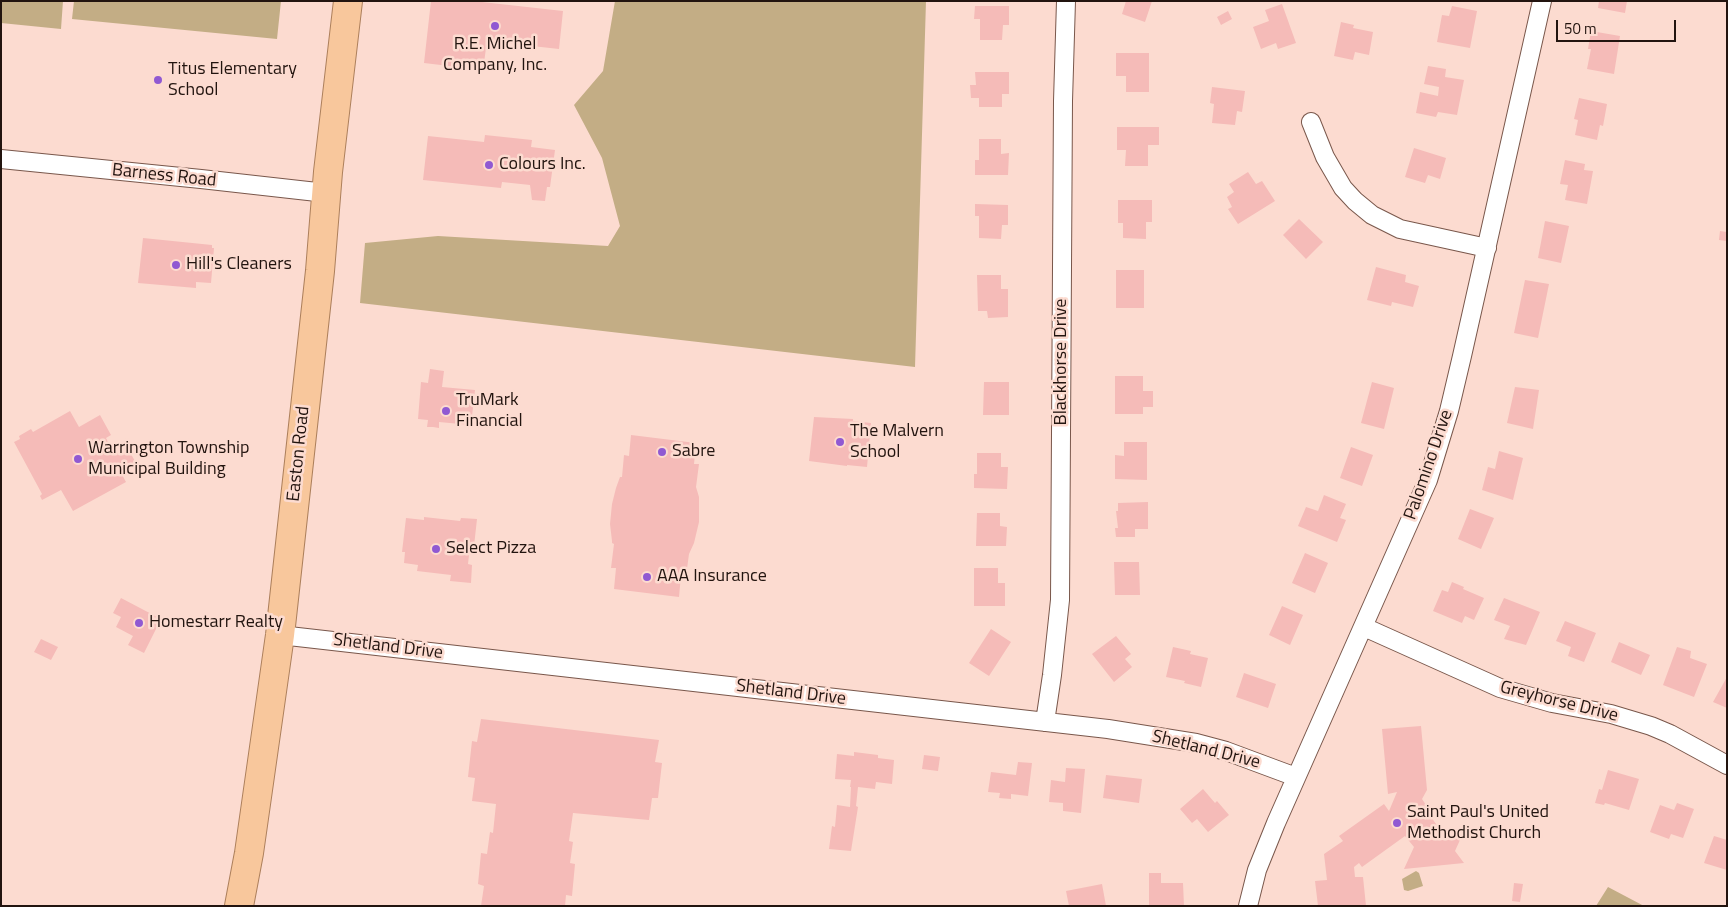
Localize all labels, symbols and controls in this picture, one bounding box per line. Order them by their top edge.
scale bar [1558,10,1678,42]
text: 50 m [1564,17,1597,40]
marker: R.E. Michel Company, Inc. [489,20,501,32]
place label: R.E. Michel Company, Inc. [443,34,547,76]
place label: Titus Elementary School [168,59,297,102]
marker: Titus Elementary School [152,74,164,86]
place label: Colours Inc. [499,154,586,176]
marker: Colours Inc. [483,159,495,171]
street label: Barness Road [111,160,217,192]
place label: Hill's Cleaners [186,254,292,276]
marker: Hill's Cleaners [170,259,182,271]
street label: Blackhorse Drive [1051,299,1073,425]
place label: TruMark Financial [456,390,523,432]
street label: Easton Road [283,405,315,503]
marker: TruMark Financial [440,405,452,417]
street label: Palomino Drive [1400,407,1458,523]
place label: The Malvern School [850,421,944,464]
marker: The Malvern School [834,436,846,448]
place label: Warrington Township Municipal Building [88,438,250,480]
place label: Sabre [672,441,715,463]
marker: Sabre [656,446,668,458]
marker: Warrington Township Municipal Building [72,453,84,465]
place label: Select Pizza [446,538,536,560]
marker: Select Pizza [430,543,442,555]
place label: AAA Insurance [657,566,767,588]
marker: AAA Insurance [641,571,653,583]
place label: Homestarr Realty [149,612,283,634]
marker: Homestarr Realty [133,617,145,629]
street label: Shetland Drive [332,630,444,664]
street label: Shetland Drive [735,676,847,710]
street label: Greyhorse Drive [1498,677,1620,727]
street label: Shetland Drive [1150,726,1262,774]
place label: Saint Paul's United Methodist Church [1407,802,1549,844]
marker: Saint Paul's United Methodist Church [1391,817,1403,829]

